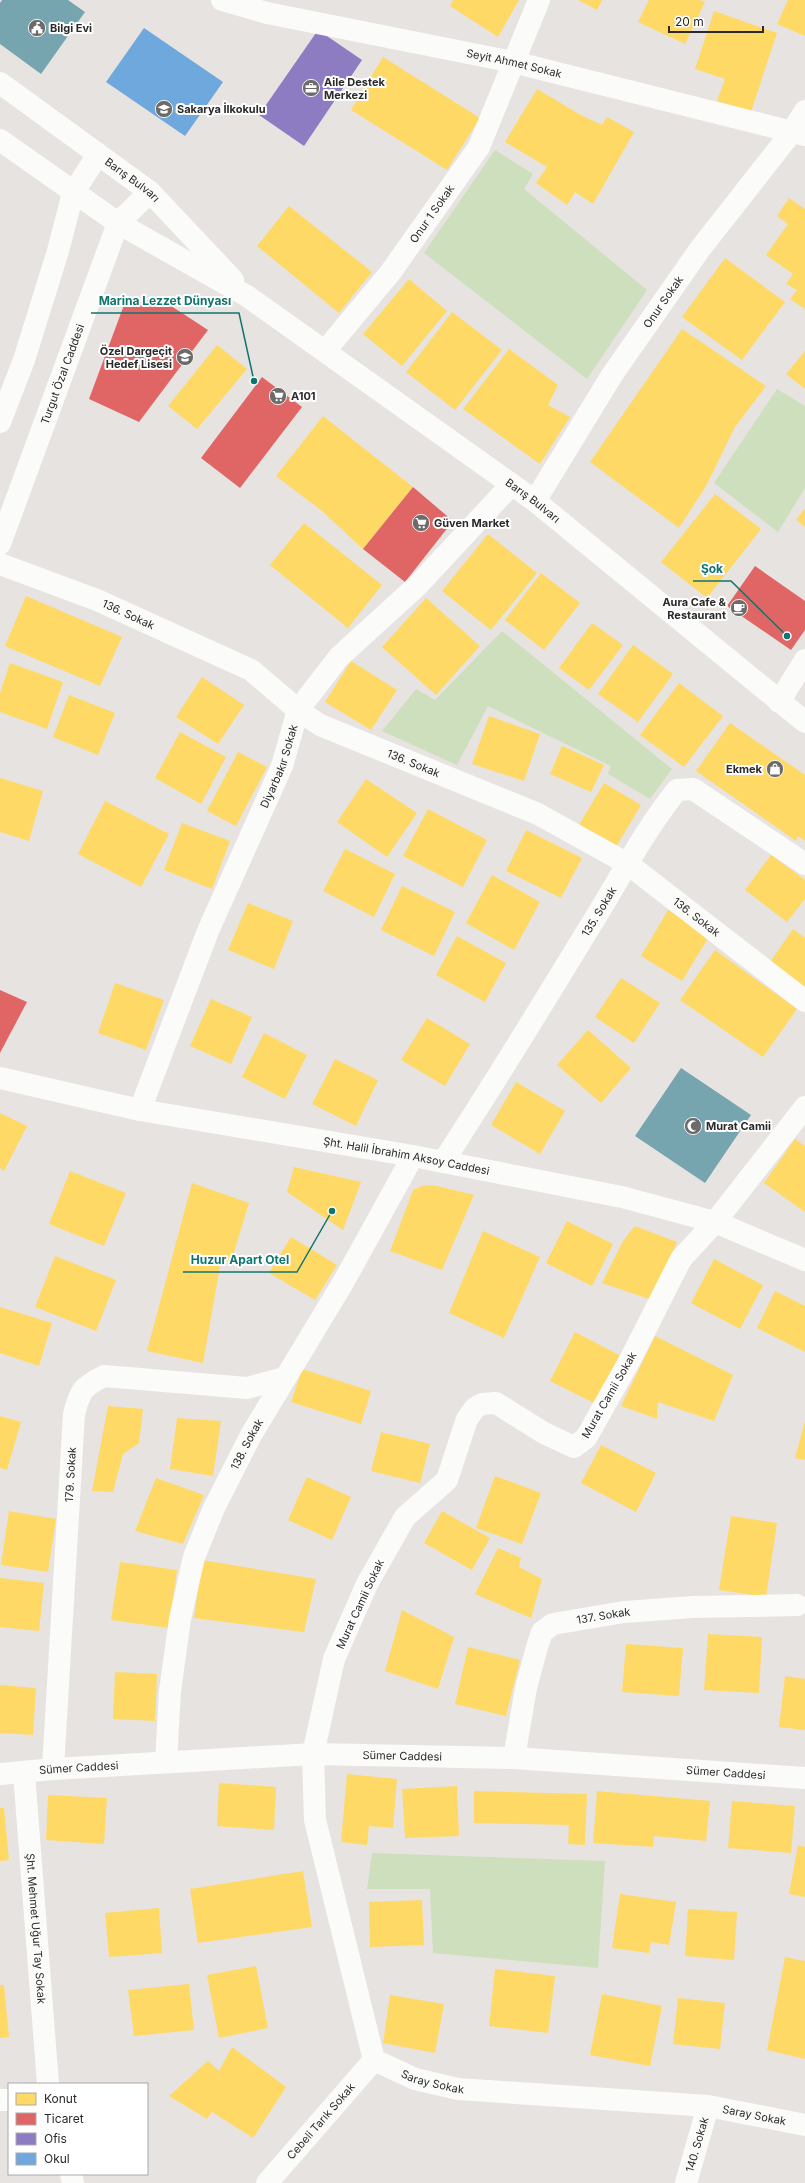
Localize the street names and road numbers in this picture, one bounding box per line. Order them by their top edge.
street label: Seyit Ahmet Sokak [465,46,563,81]
street label: Barış Bulvarı [102,155,163,205]
street label: Onur 1 Sokak [406,182,457,246]
street label: Onur Sokak [640,273,686,331]
street label: Turgut Özal Caddesi [38,322,87,426]
street label: Barış Bulvarı [503,475,563,526]
street label: 136. Sokak [100,596,157,632]
street label: Diyarbakır Sokak [257,723,300,810]
street label: 136. Sokak [385,746,442,780]
street label: 135. Sokak [578,884,619,939]
street label: 136. Sokak [670,894,723,940]
street label: Şht. Halil İbrahim Aksoy Caddesi [322,1134,491,1178]
street label: Murat Camii Sokak [579,1349,639,1441]
street label: 138. Sokak [228,1416,266,1472]
street label: 179. Sokak [62,1446,79,1503]
street label: Murat Camii Sokak [333,1557,387,1651]
street label: 137. Sokak [575,1605,631,1627]
street label: Sümer Caddesi [362,1748,442,1764]
street label: Sümer Caddesi [38,1758,119,1777]
street label: Sümer Caddesi [686,1763,766,1782]
street label: Şht. Mehmet Uğur Tay Sokak [23,1853,49,2005]
street label: Saray Sokak [399,2067,464,2096]
street label: Cebeli Tarık Sokak [284,2080,358,2162]
street label: Saray Sokak [721,2102,787,2128]
street label: 140. Sokak [682,2115,711,2174]

